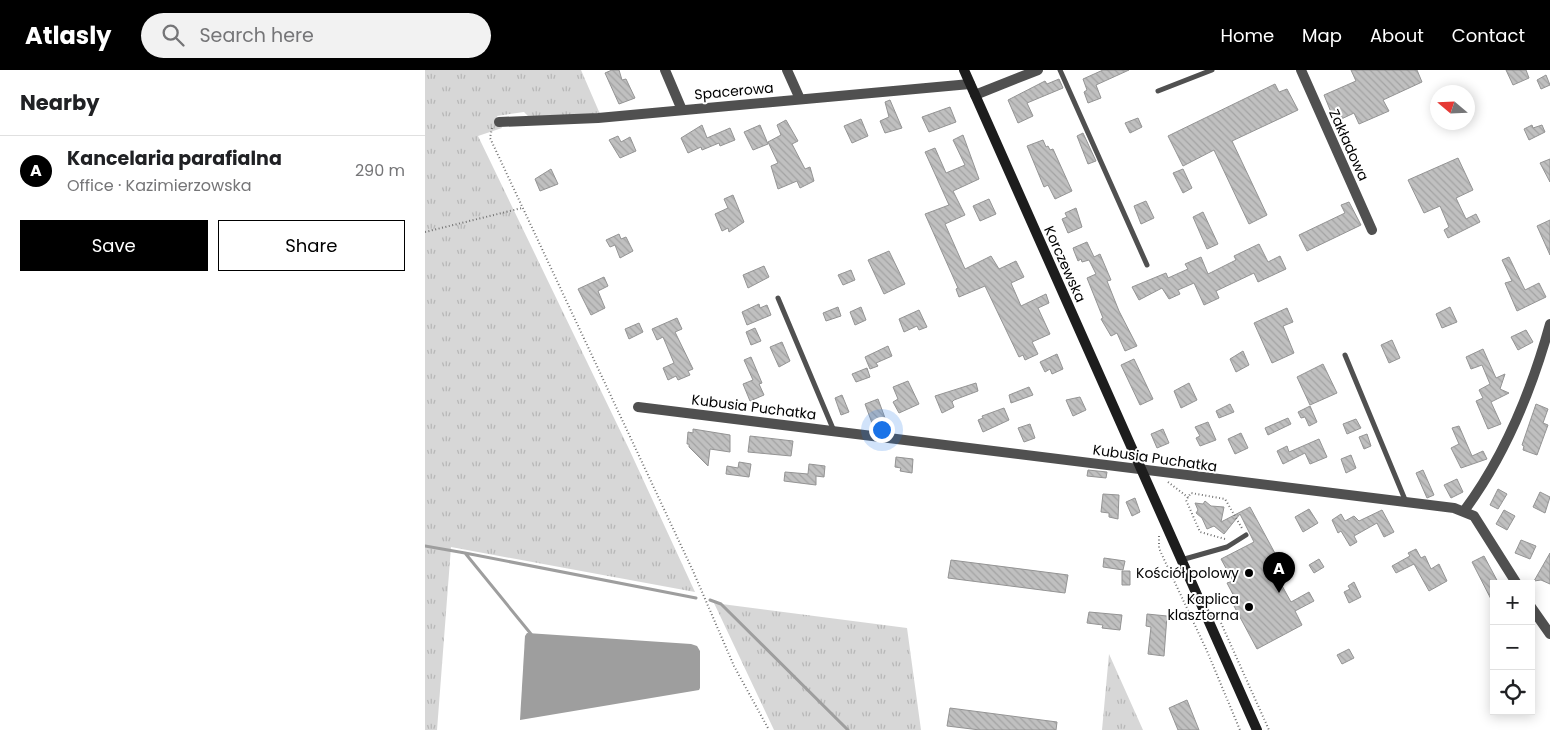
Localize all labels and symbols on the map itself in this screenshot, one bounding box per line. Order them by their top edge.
street label: Spacerowa [694,78,774,104]
north arrow [1430,85,1475,130]
street label: Zakładowa [1324,106,1374,184]
street label: Korczewska [1039,223,1091,305]
street label: Kubusia Puchatka [691,389,817,425]
your location [869,417,895,443]
street label: Kubusia Puchatka [1091,439,1219,477]
pin: A [1263,552,1295,593]
place label: Kościół polowy [1136,563,1239,583]
marker: Kościół polowy [1243,567,1255,579]
place label: Kaplica klasztorna [1168,589,1239,625]
marker: Kaplica klasztorna [1243,601,1255,613]

